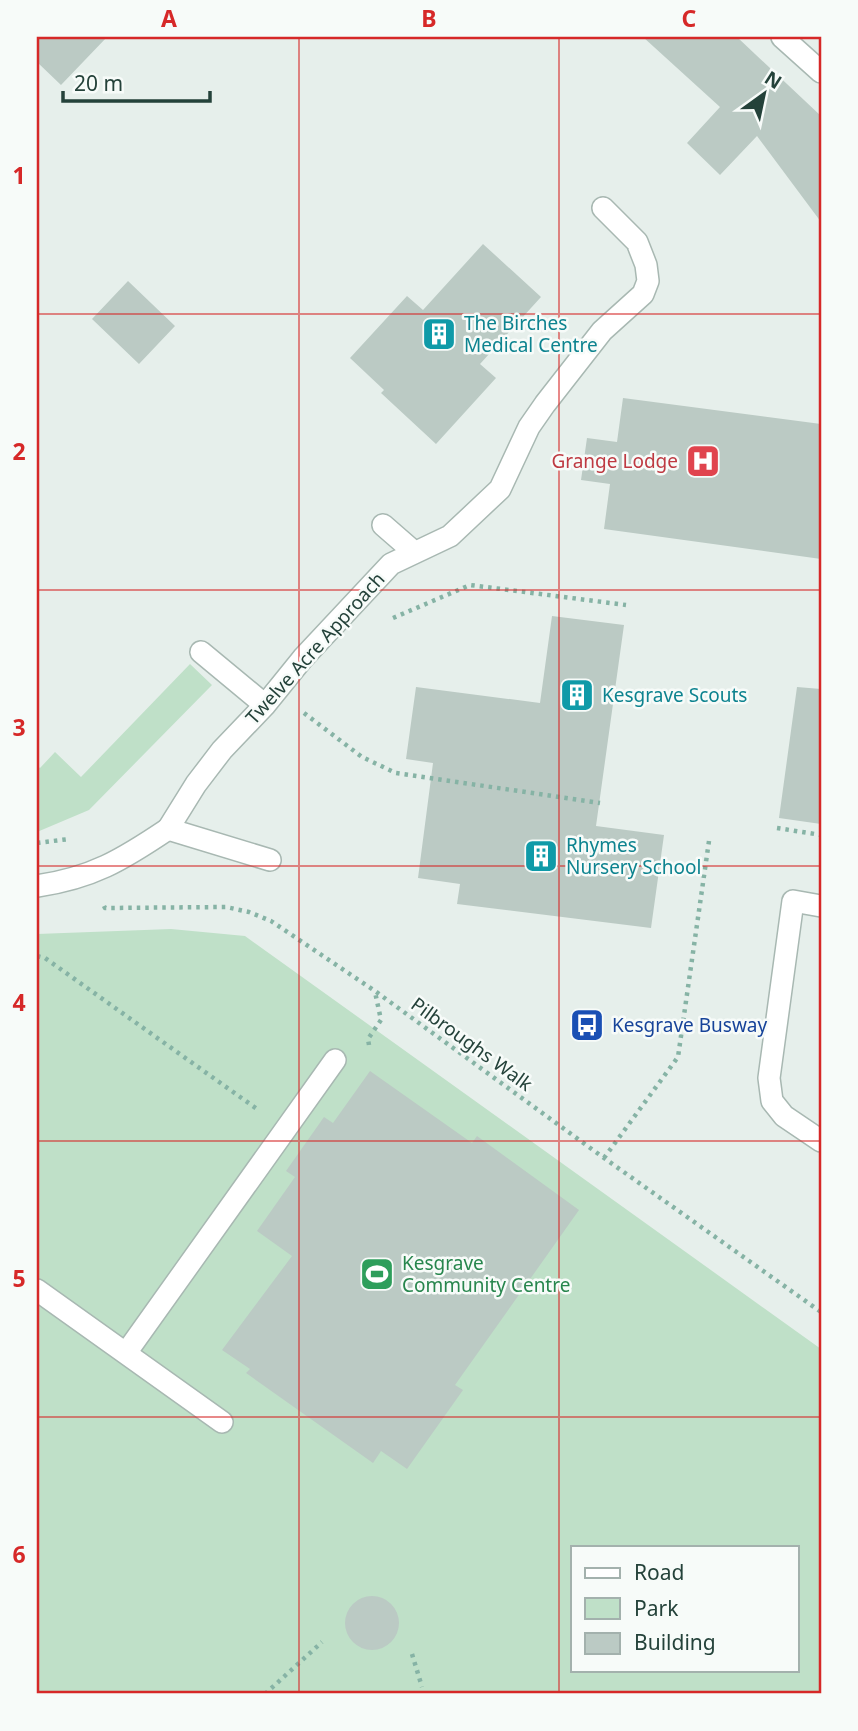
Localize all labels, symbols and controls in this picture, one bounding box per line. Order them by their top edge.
text: A [161,2,177,34]
text: B [421,2,437,34]
text: C [682,2,697,34]
scale bar [63,60,210,104]
north arrow [728,60,798,130]
text: N [760,65,787,95]
text: 20 m [74,69,123,97]
text: 1 [12,159,26,191]
place label: The Birches Medical Centre [464,310,598,358]
building icon: The Birches Medical Centre [420,315,458,353]
text: 2 [12,435,26,467]
hospital icon: Grange Lodge [684,442,722,480]
place label: Grange Lodge [551,448,678,474]
street label: Twelve Acre Approach [240,566,390,730]
building icon: Kesgrave Scouts [558,676,596,714]
place label: Kesgrave Scouts [602,682,747,708]
text: 3 [12,711,26,743]
place label: Rhymes Nursery School [566,832,702,880]
building icon: Rhymes Nursery School [522,837,560,875]
text: 4 [12,986,26,1018]
street label: Pilbroughs Walk [406,991,538,1097]
bus stop icon: Kesgrave Busway [568,1006,606,1044]
place label: Kesgrave Busway [612,1012,767,1038]
place label: Kesgrave Community Centre [402,1250,570,1298]
sports icon: Kesgrave Community Centre [358,1255,396,1293]
text: 5 [12,1262,26,1294]
text: 6 [12,1538,26,1570]
legend [571,1546,798,1672]
text: Road [634,1558,684,1586]
text: Park [634,1594,679,1622]
text: Building [634,1628,716,1656]

